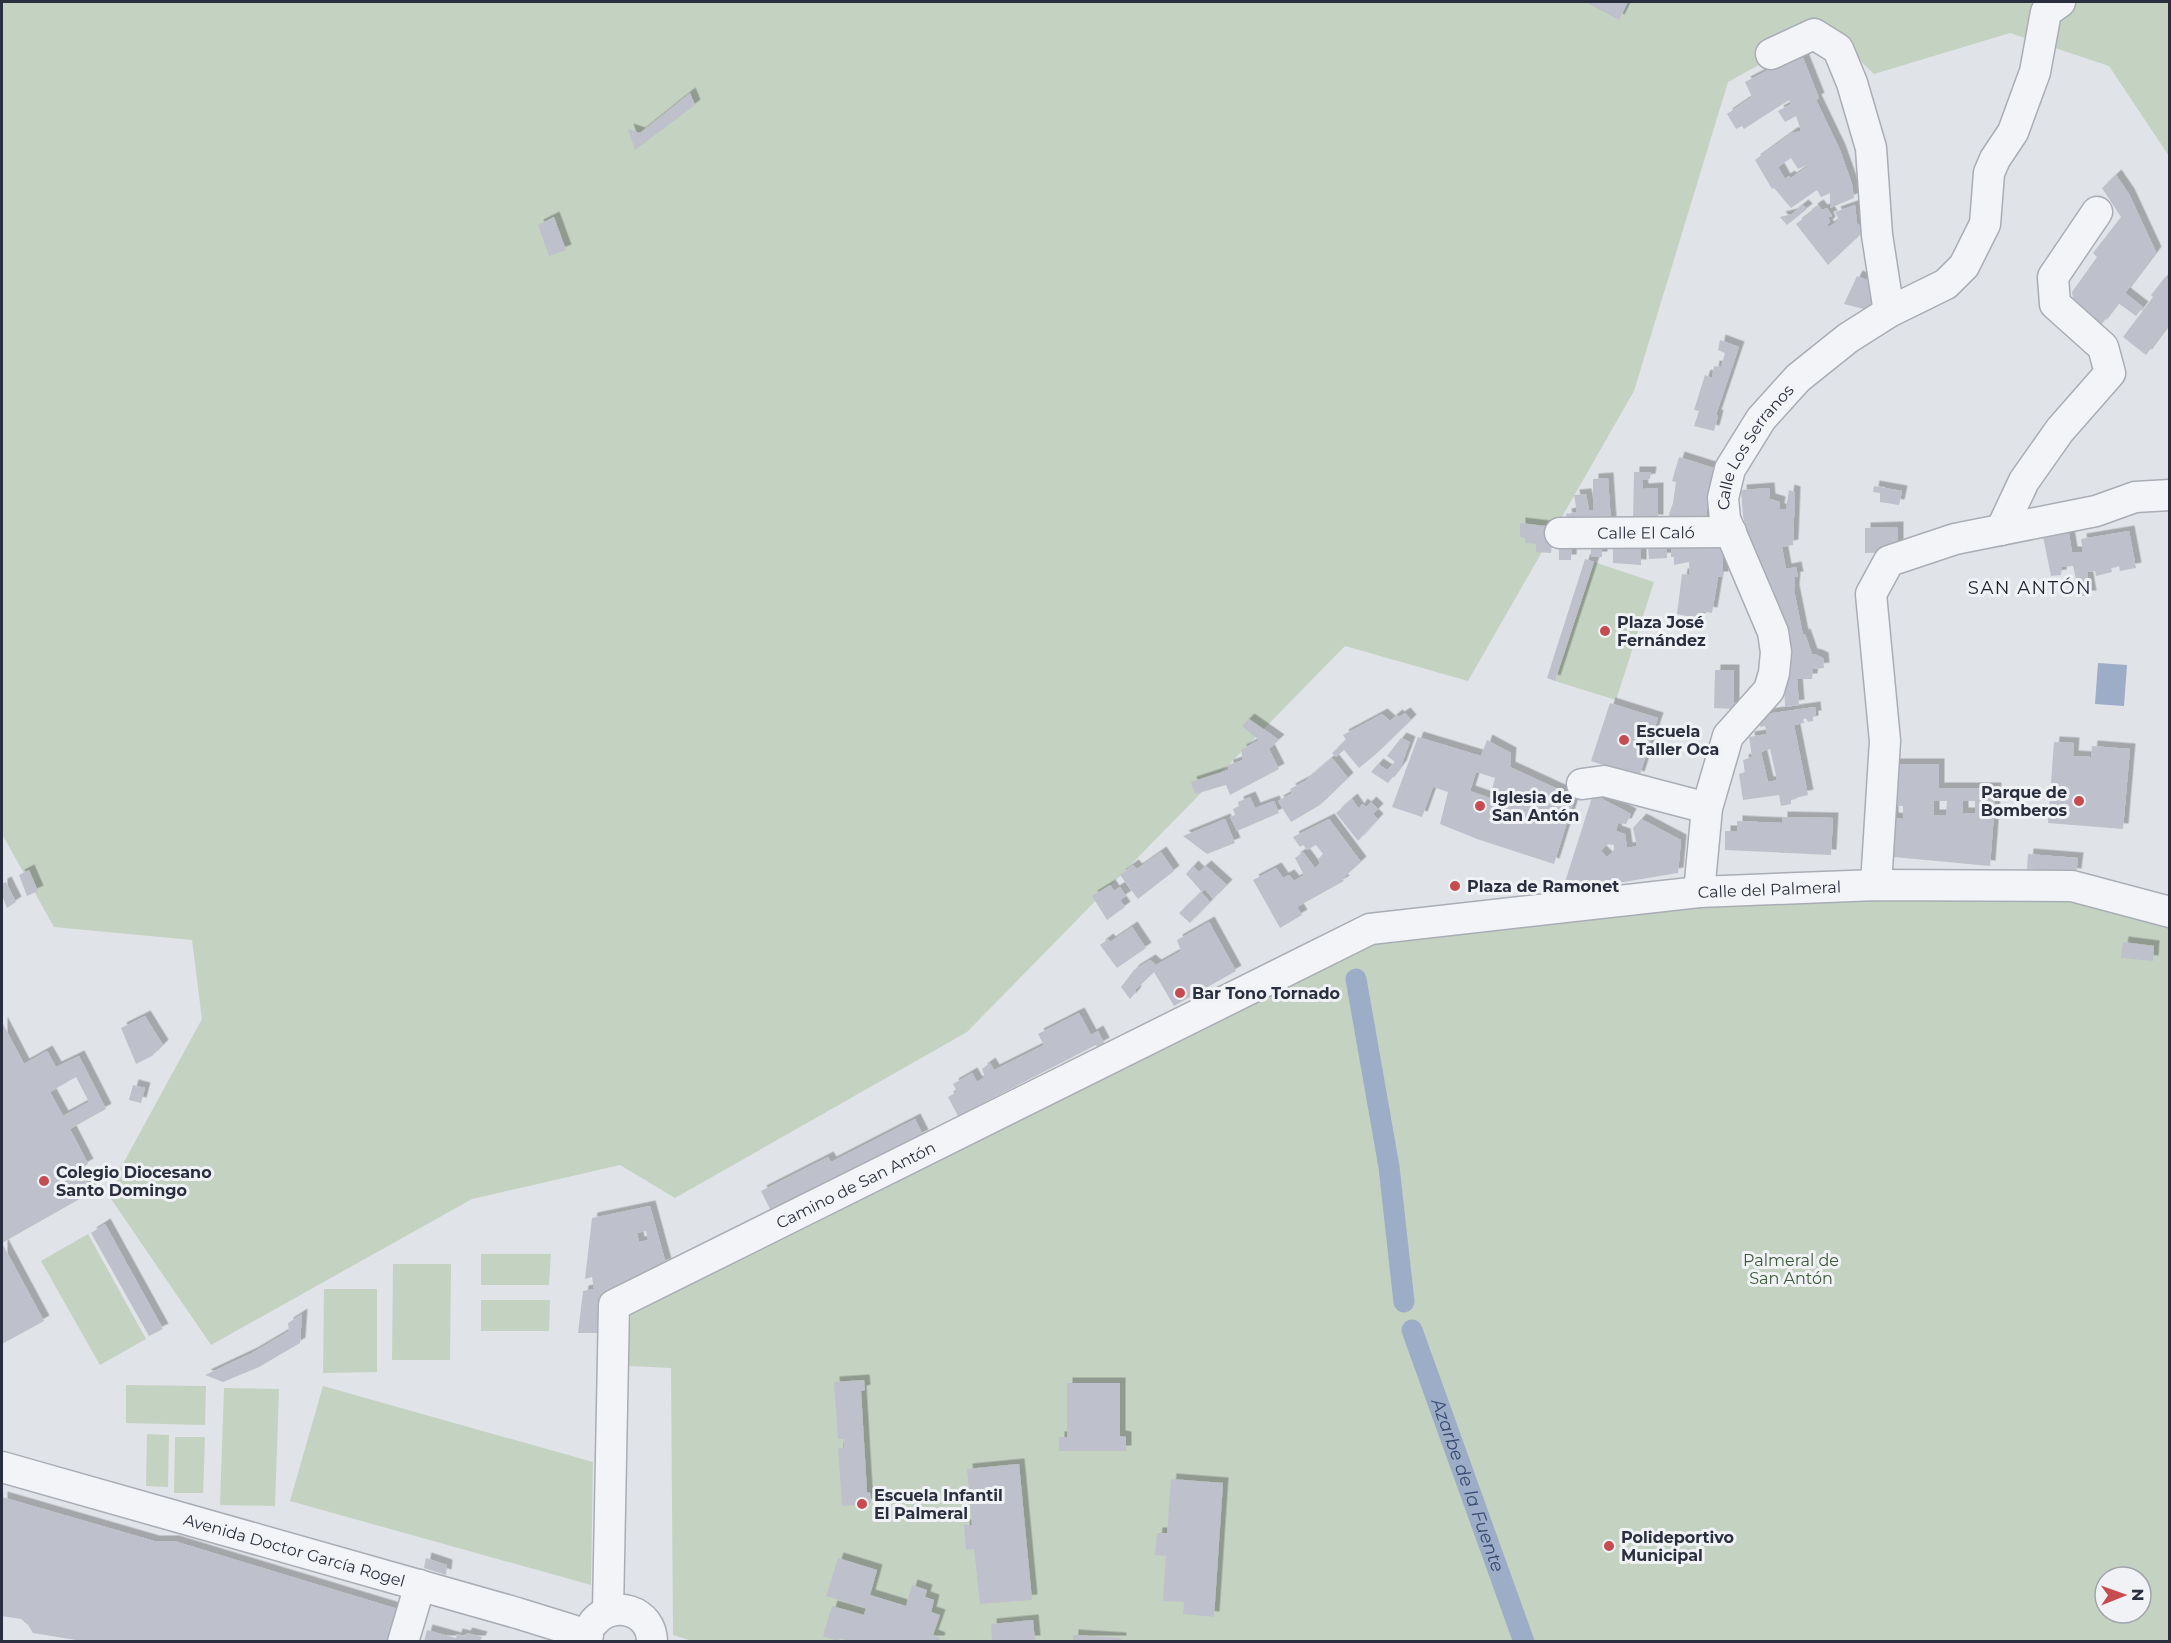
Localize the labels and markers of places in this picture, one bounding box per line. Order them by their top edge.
place label: Plaza José Fernández [1617,613,1706,650]
marker: Plaza José Fernández [1598,624,1612,638]
place label: Escuela Taller Oca [1636,722,1719,759]
marker: Escuela Taller Oca [1617,733,1631,747]
place label: Parque de Bomberos [1981,783,2068,820]
place label: Iglesia de San Antón [1492,788,1579,825]
marker: Parque de Bomberos [2072,794,2086,808]
marker: Iglesia de San Antón [1473,799,1487,813]
place label: Plaza de Ramonet [1467,877,1619,896]
marker: Plaza de Ramonet [1448,879,1462,893]
place label: Bar Tono Tornado [1192,984,1340,1003]
marker: Bar Tono Tornado [1173,986,1187,1000]
place label: Colegio Diocesano Santo Domingo [56,1163,212,1200]
marker: Colegio Diocesano Santo Domingo [37,1174,51,1188]
place label: Escuela Infantil El Palmeral [874,1486,1003,1523]
marker: Escuela Infantil El Palmeral [855,1497,869,1511]
place label: Polideportivo Municipal [1621,1528,1734,1565]
marker: Polideportivo Municipal [1602,1539,1616,1553]

